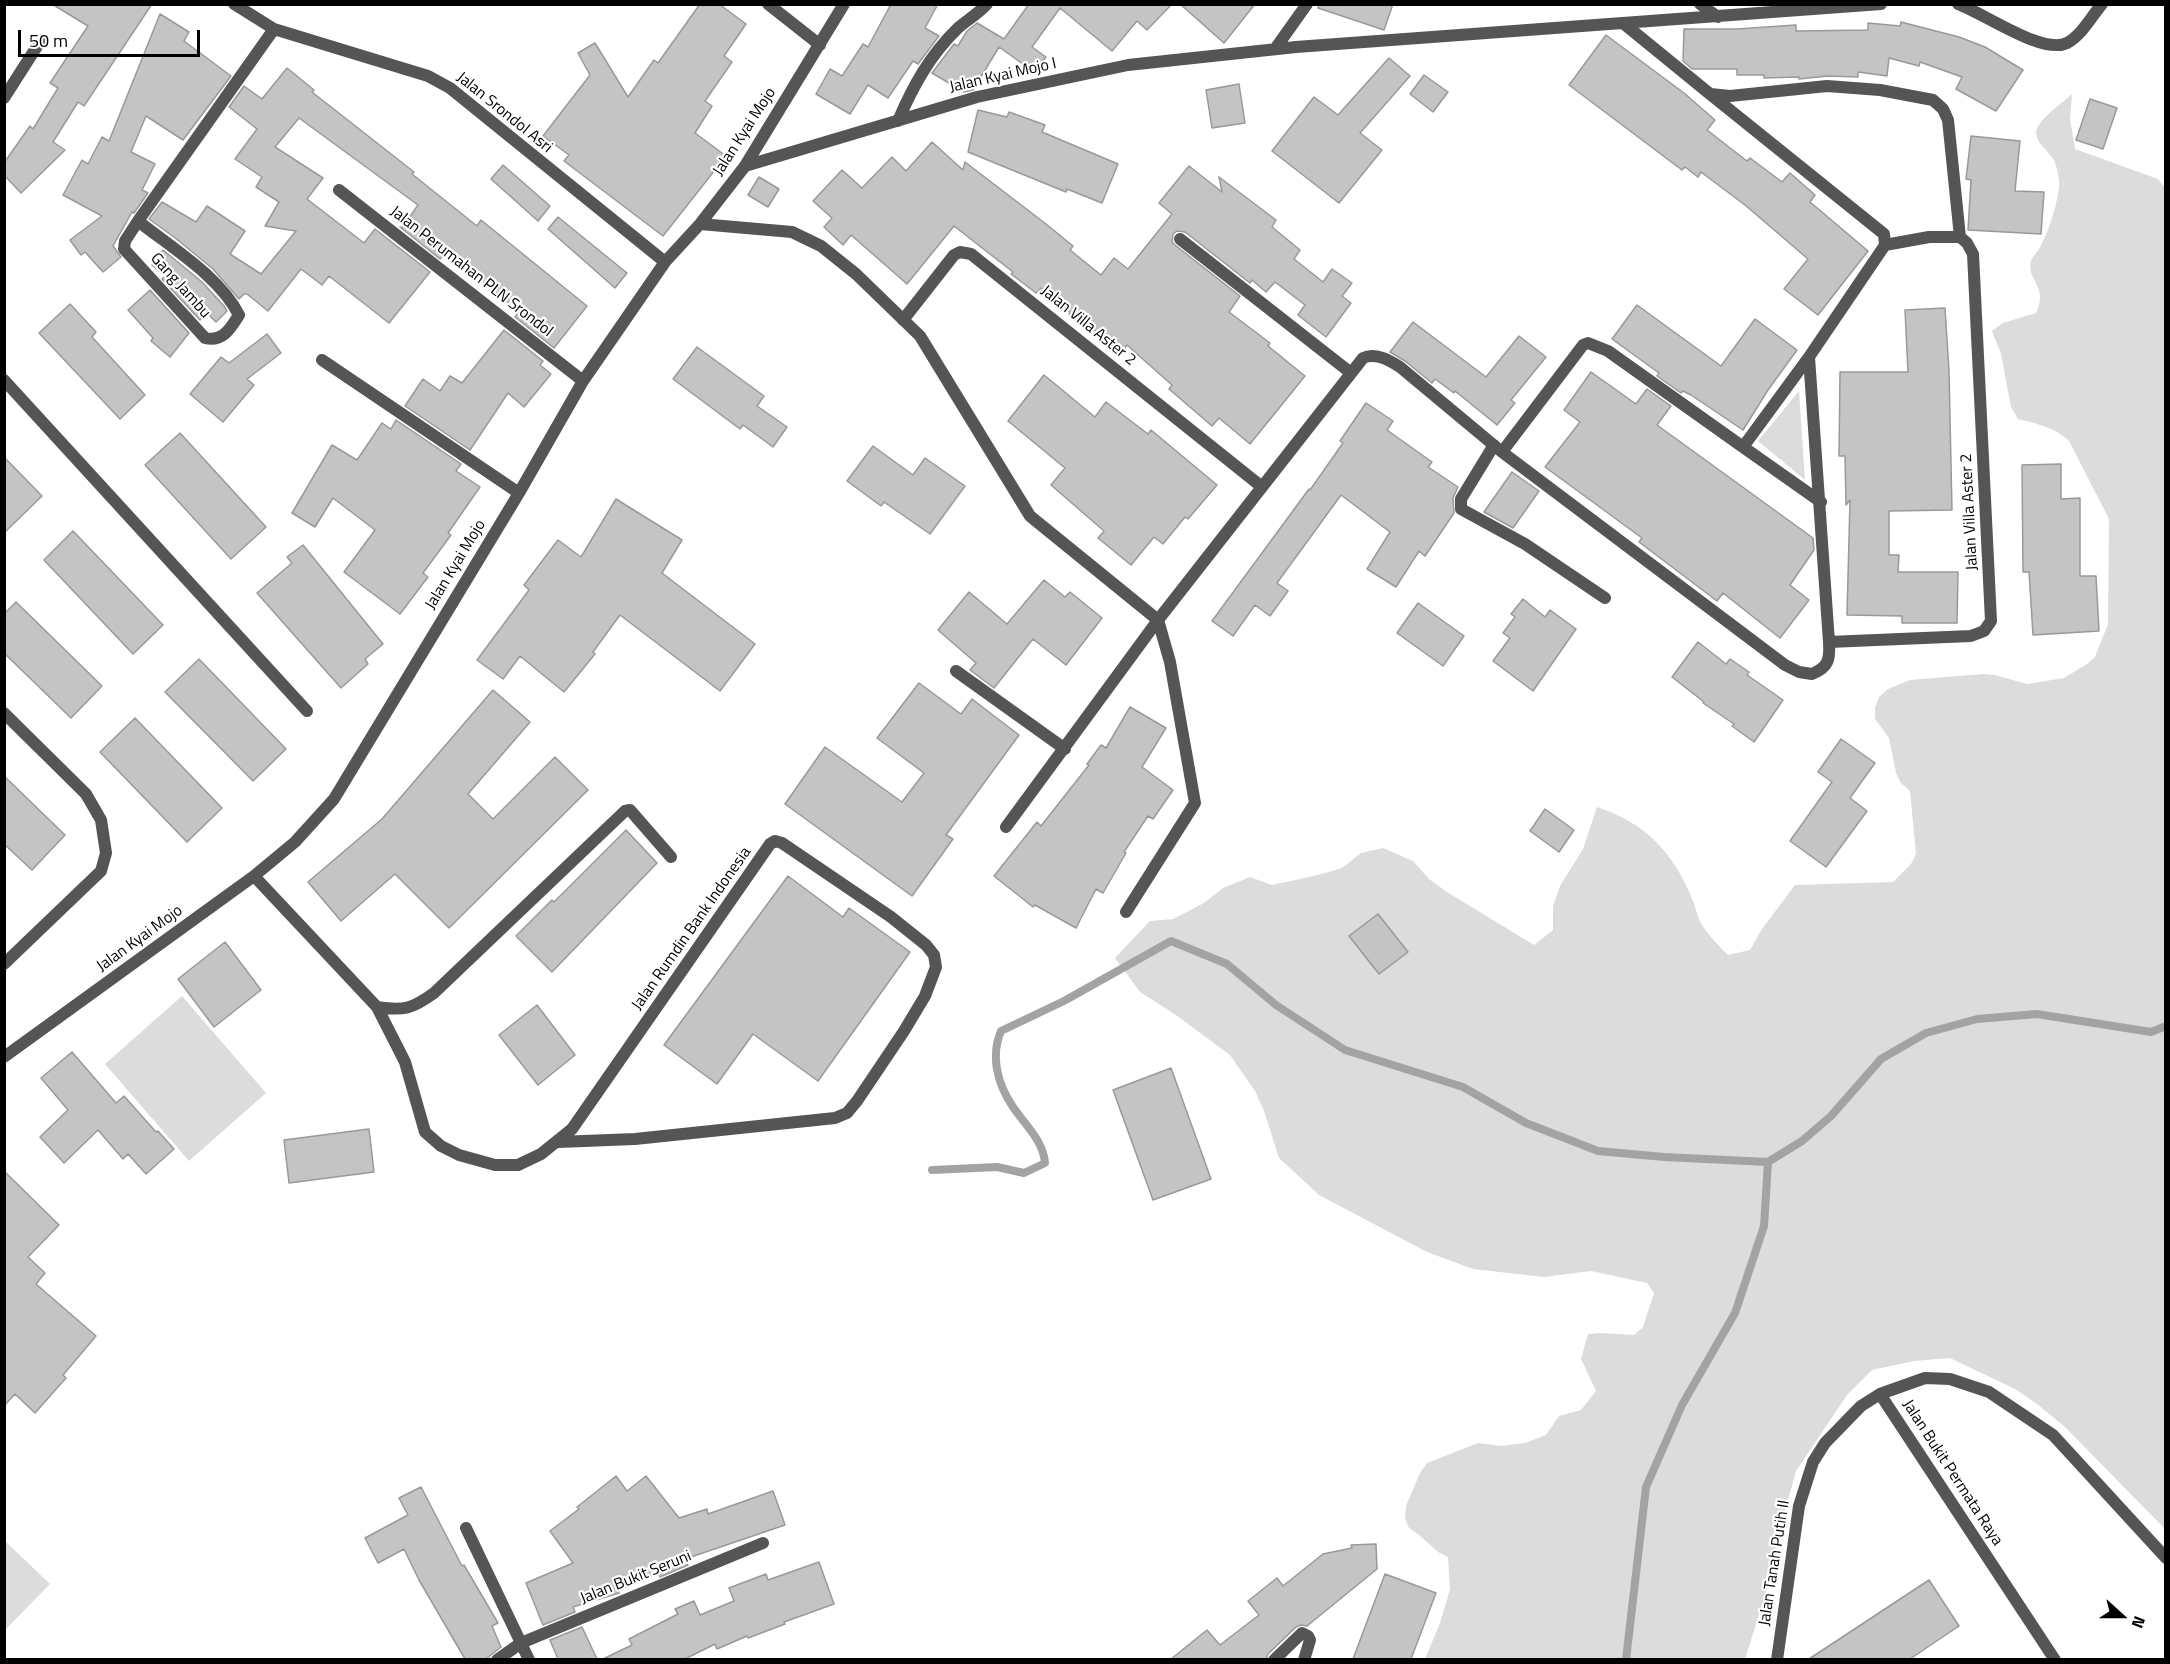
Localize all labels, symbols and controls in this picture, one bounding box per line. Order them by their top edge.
scale bar [21,18,202,56]
text: 50 m [29,27,68,54]
street label: Jalan Kyai Mojo I [948,54,1058,98]
street label: Jalan Srondol Asri [452,69,556,157]
street label: Jalan Kyai Mojo [709,84,781,180]
street label: Jalan Perumahan PLN Srondol [386,202,556,342]
street label: Gang Jambu [146,249,214,323]
street label: Jalan Villa Aster 2 [1037,282,1139,370]
street label: Jalan Villa Aster 2 [1957,453,1983,571]
street label: Jalan Kyai Mojo [422,517,490,613]
street label: Jalan Rumdin Bank Indonesia [628,844,756,1014]
street label: Jalan Kyai Mojo [93,901,187,977]
street label: Jalan Bukit Permata Raya [1898,1396,2006,1550]
street label: Jalan Tanah Putih II [1756,1499,1794,1627]
street label: Jalan Bukit Seruni [578,1547,694,1609]
north arrow [2092,1586,2152,1646]
text: N [2126,1613,2152,1632]

